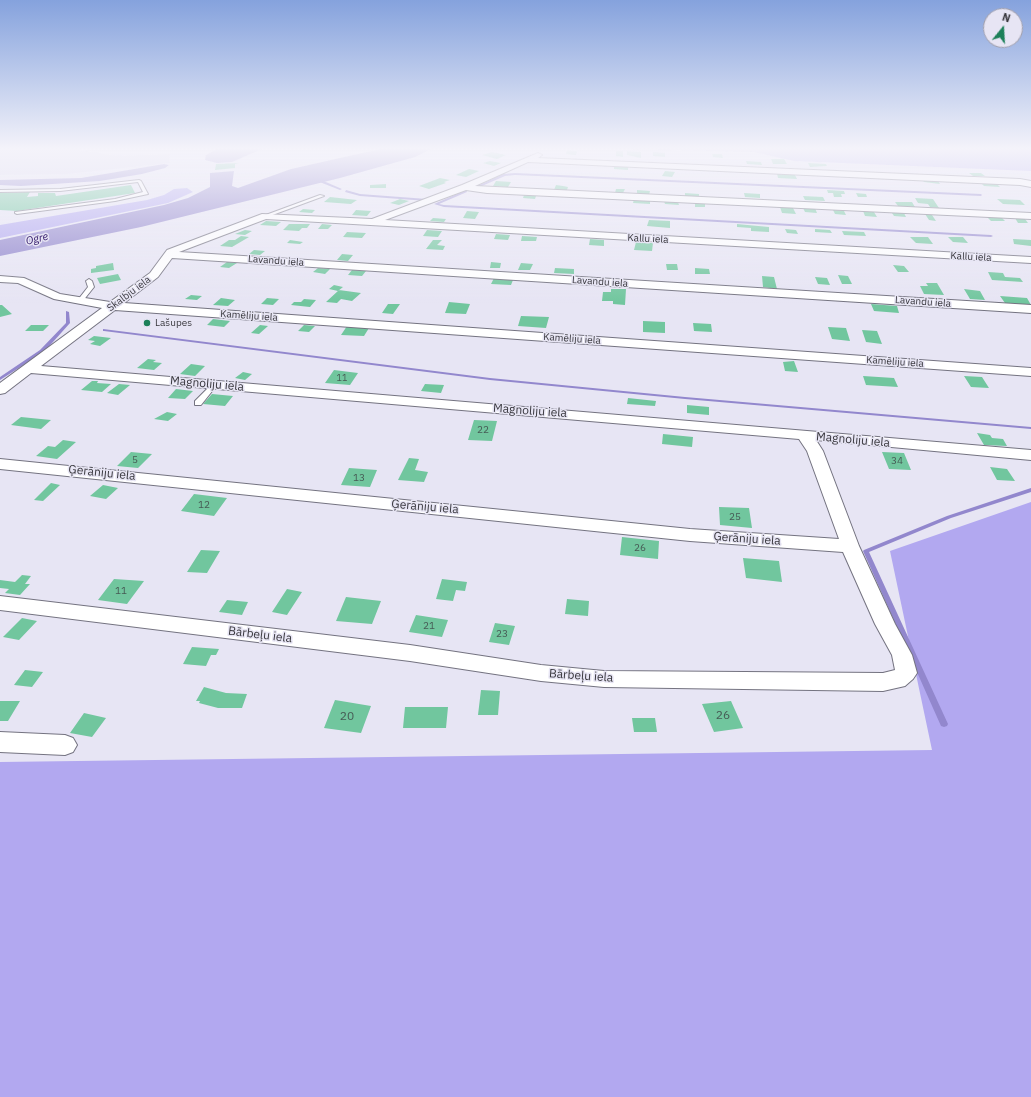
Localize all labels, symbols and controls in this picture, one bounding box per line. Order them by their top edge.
north arrow [983,8,1023,48]
text: N [1000,10,1012,25]
water label: Ogre [24,230,50,248]
street label: Kallu iela [627,232,669,246]
street label: Kallu iela [950,250,992,264]
street label: Lavandu iela [248,253,304,269]
street label: Skalbju iela [105,274,153,314]
street label: Lavandu iela [572,274,628,290]
street label: Lavandu iela [895,294,951,310]
street label: Kamēliju iela [220,308,278,324]
place label: Lašupes [155,317,192,329]
marker: Lašupes [142,318,152,328]
street label: Kamēliju iela [543,331,601,347]
street label: Kamēliju iela [866,354,924,370]
house number: 11 [337,373,347,383]
street label: Magnoliju iela [169,374,245,394]
street label: Magnoliju iela [492,401,568,421]
house number: 22 [477,424,489,436]
street label: Magnoliju iela [815,430,891,450]
house number: 5 [132,454,138,466]
house number: 34 [891,455,903,467]
street label: Ģerāniju iela [68,462,136,484]
house number: 13 [353,472,365,484]
street label: Ģerāniju iela [391,497,459,517]
house number: 12 [198,499,210,511]
house number: 25 [729,511,741,523]
street label: Ģerāniju iela [713,529,781,549]
house number: 26 [634,542,646,554]
house number: 11 [115,585,127,597]
house number: 21 [423,620,435,632]
street label: Bārbeļu iela [227,624,293,646]
house number: 23 [496,628,508,640]
street label: Bārbeļu iela [548,667,614,685]
house number: 26 [716,709,730,723]
house number: 20 [340,710,354,724]

